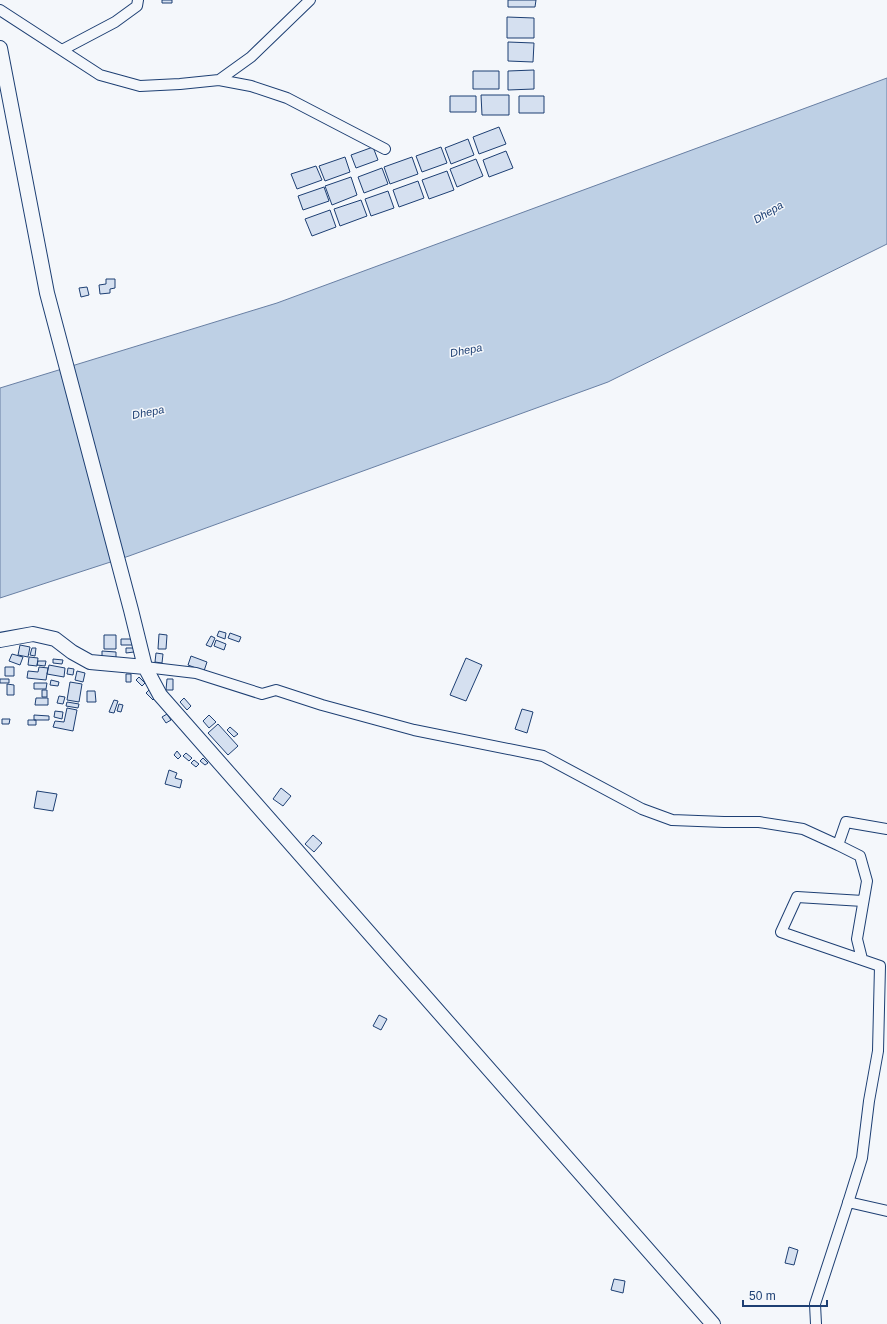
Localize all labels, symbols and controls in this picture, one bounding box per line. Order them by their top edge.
water label: Dhepa [751,199,785,225]
water label: Dhepa [449,341,483,359]
water label: Dhepa [131,403,165,421]
scale bar [743,1282,827,1308]
text: 50 m [749,1289,776,1303]

